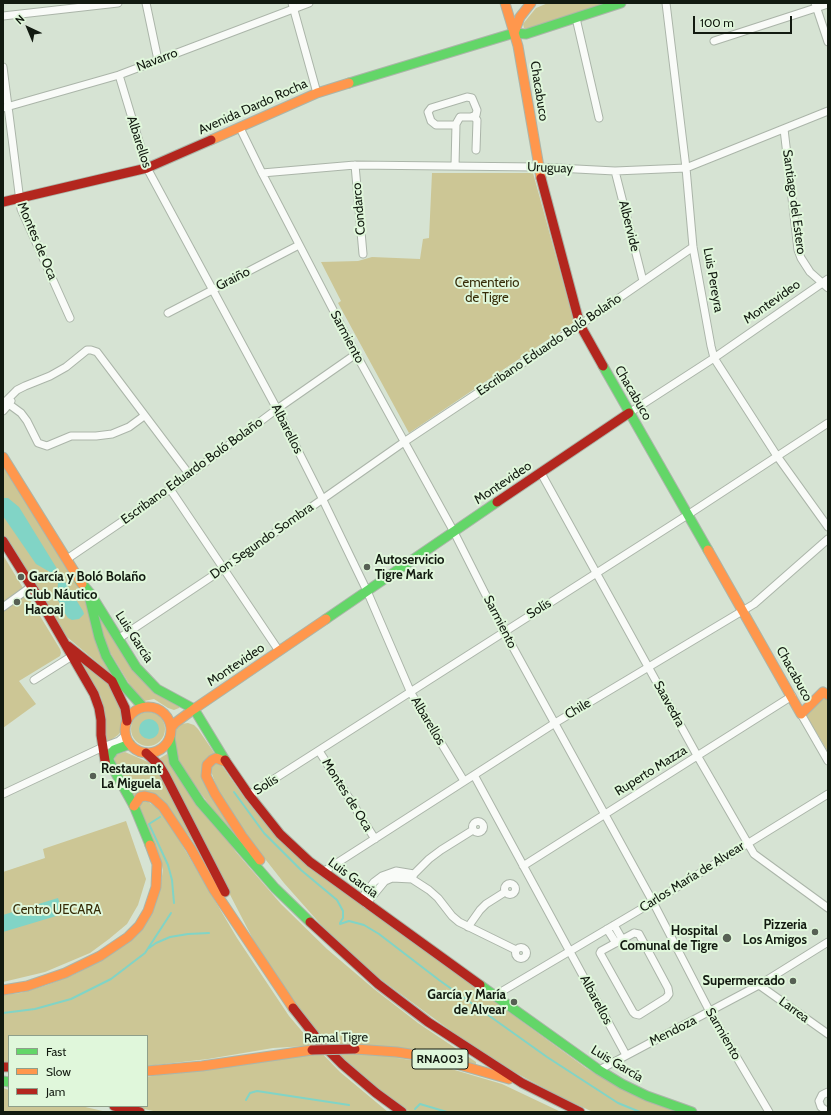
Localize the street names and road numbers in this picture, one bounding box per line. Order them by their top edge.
street label: Navarro [134,45,180,75]
street label: Chacabuco [527,60,551,122]
street label: Avenida Dardo Rocha [196,76,310,138]
street label: Albarellos [123,114,155,170]
street label: Santiago del Estero [779,149,809,255]
street label: Uruguay [527,159,573,177]
street label: Condarco [349,182,369,236]
street label: Albervide [615,199,643,253]
street label: Montes de Oca [14,200,60,282]
street label: Luis Pereyra [700,246,726,314]
street label: Graiño [213,264,253,294]
street label: Montevideo [741,277,803,327]
street label: Escribano Eduardo Boló Bolaño [474,291,624,399]
street label: Sarmiento [327,308,367,366]
street label: Chacabuco [611,363,655,423]
street label: Albarellos [268,402,306,456]
street label: Escribano Eduardo Boló Bolaño [118,414,266,528]
street label: Montevideo [471,458,535,508]
street label: Don Segundo Sombra [207,500,317,582]
street label: Sarmiento [480,593,520,651]
street label: Solís [524,596,554,622]
street label: Luis García [112,608,156,666]
street label: Montevideo [204,640,268,690]
street label: Chacabuco [773,644,815,704]
street label: Saavedra [650,678,688,730]
street label: Albarellos [408,694,448,748]
street label: Chile [562,695,594,723]
street label: Ruperto Mazza [612,743,690,799]
street label: Montes de Oca [318,756,376,834]
street label: Solís [251,772,281,798]
street label: Carlos María de Alvear [637,838,747,916]
street label: Luis García [325,855,381,901]
street label: Albarellos [577,973,615,1027]
street label: Larrea [776,994,812,1026]
street label: Sarmiento [702,1005,744,1063]
street label: Mendoza [647,1012,699,1050]
street label: Ramal Tigre [304,1030,368,1046]
street label: Luis García [588,1042,646,1086]
road number: RNA003 [412,1049,468,1069]

